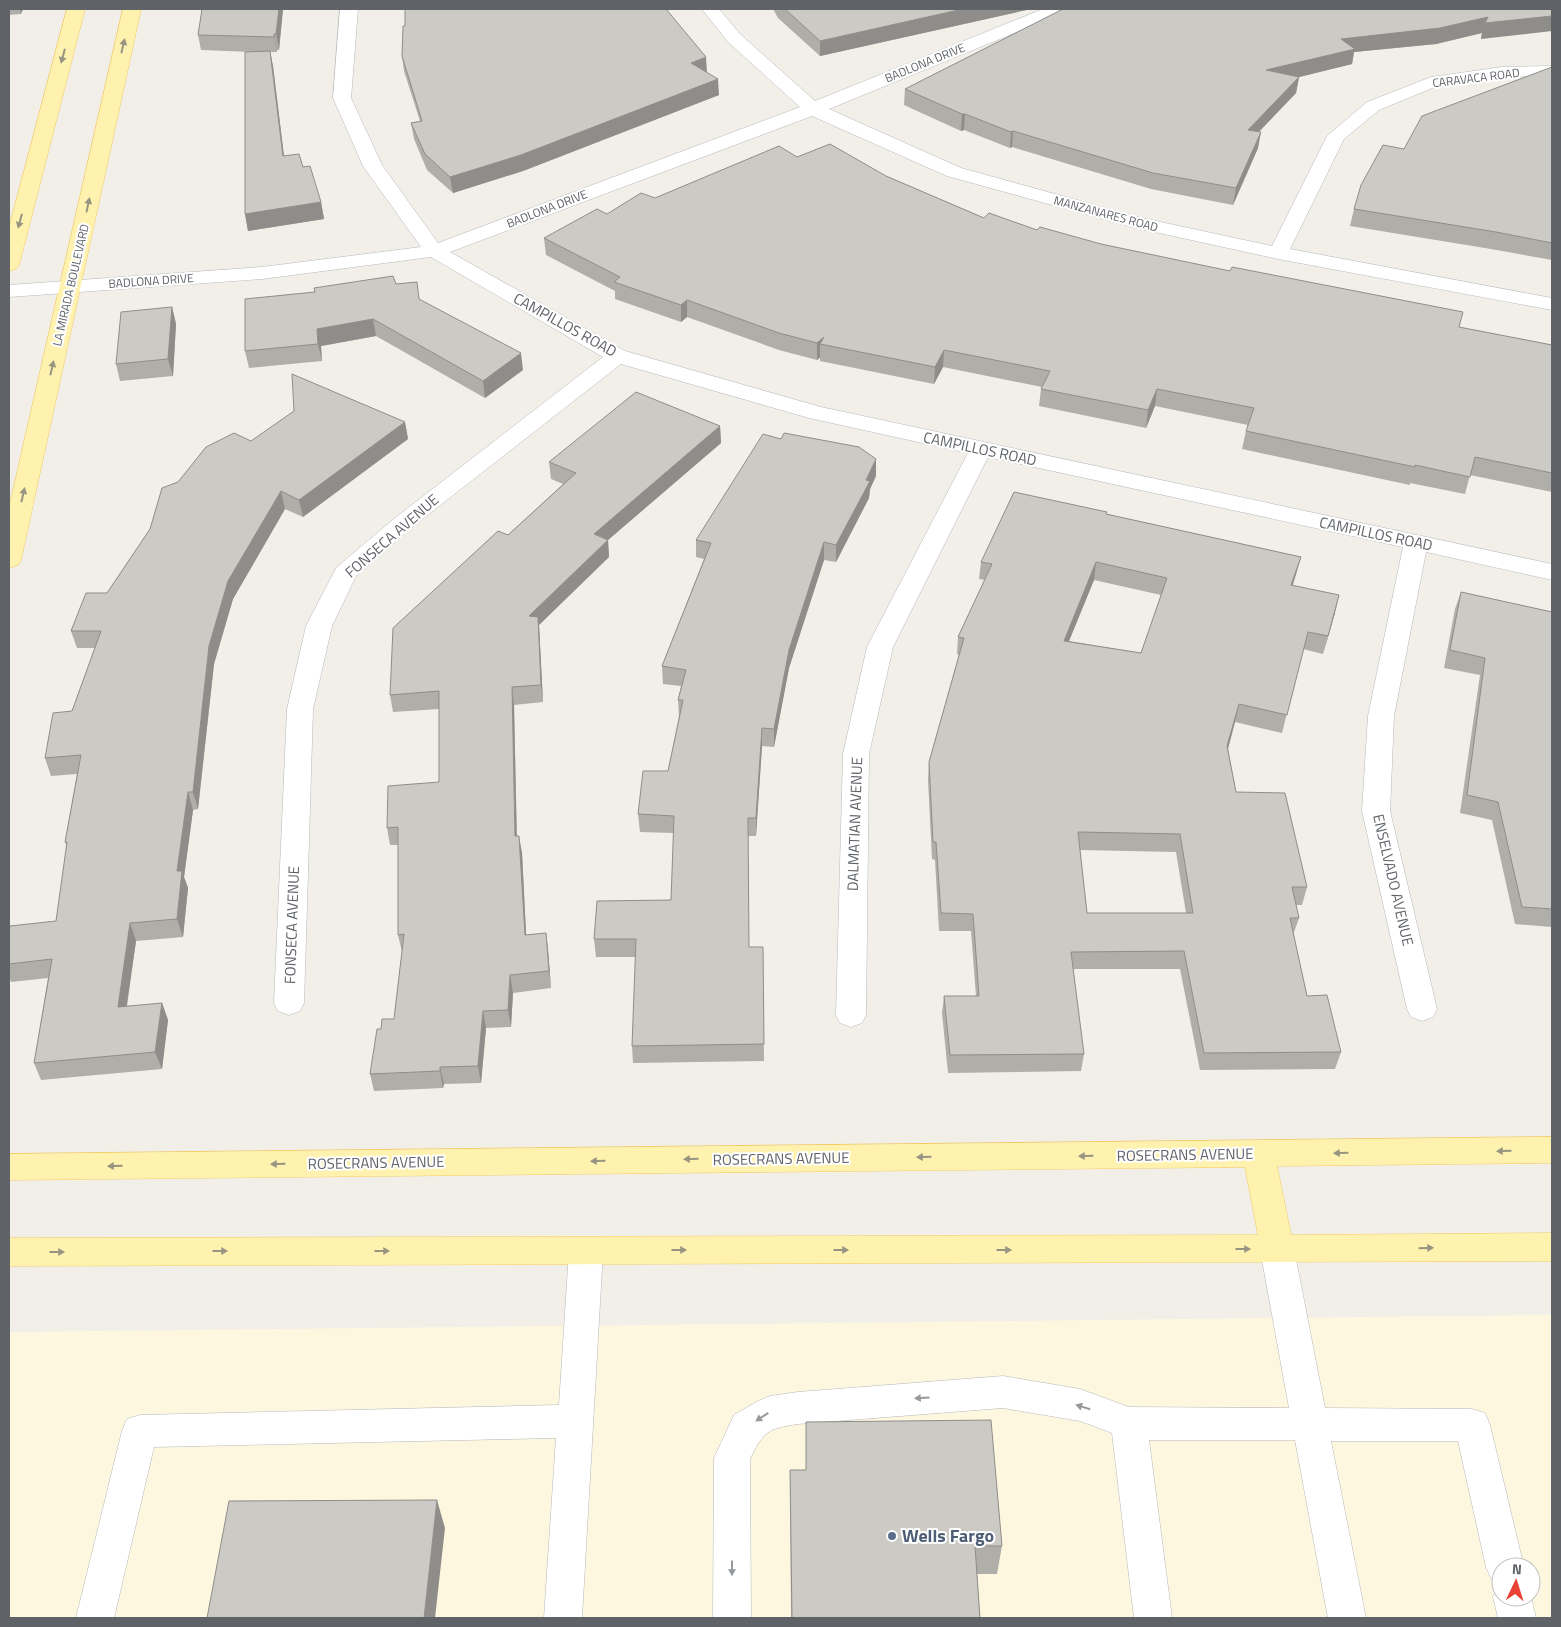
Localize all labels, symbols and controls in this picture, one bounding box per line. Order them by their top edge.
street label: BADLONA DRIVE [882,38,968,87]
one-way arrow [119,39,127,54]
one-way arrow [59,48,67,63]
street label: CARAVACA ROAD [1431,63,1521,92]
street label: BADLONA DRIVE [504,184,590,233]
street label: MANZANARES ROAD [1052,190,1161,237]
one-way arrow [85,197,93,213]
one-way arrow [16,213,24,228]
street label: LA MIRADA BOULEVARD [47,222,94,348]
street label: BADLONA DRIVE [108,268,194,293]
street label: CAMPILLOS ROAD [509,287,621,363]
one-way arrow [48,361,56,376]
street label: CAMPILLOS ROAD [921,425,1039,472]
one-way arrow [19,488,27,503]
street label: FONSECA AVENUE [340,488,444,583]
street label: CAMPILLOS ROAD [1317,510,1435,557]
street label: DALMATIAN AVENUE [841,757,868,891]
street label: ENSELVADO AVENUE [1367,812,1420,948]
street label: FONSECA AVENUE [278,866,305,984]
street label: ROSECRANS AVENUE [1116,1142,1254,1167]
street label: ROSECRANS AVENUE [712,1146,850,1171]
one-way arrow [1495,1147,1511,1155]
one-way arrow [1333,1149,1349,1157]
street label: ROSECRANS AVENUE [307,1150,445,1175]
one-way arrow [1078,1152,1094,1160]
one-way arrow [916,1153,932,1161]
one-way arrow [683,1156,699,1164]
one-way arrow [590,1157,606,1165]
one-way arrow [270,1160,286,1168]
one-way arrow [107,1162,123,1170]
one-way arrow [1419,1244,1435,1252]
one-way arrow [1235,1245,1251,1253]
one-way arrow [671,1246,687,1254]
one-way arrow [834,1246,850,1254]
one-way arrow [996,1246,1012,1254]
one-way arrow [212,1247,228,1255]
one-way arrow [375,1247,391,1255]
one-way arrow [50,1248,66,1256]
one-way arrow [914,1394,930,1402]
one-way arrow [1075,1402,1090,1410]
one-way arrow [755,1412,769,1422]
place label: Wells Fargo [902,1522,994,1549]
marker: Wells Fargo [886,1530,898,1542]
north arrow [1491,1557,1541,1607]
text: N [1511,1558,1523,1579]
one-way arrow [728,1560,736,1576]

